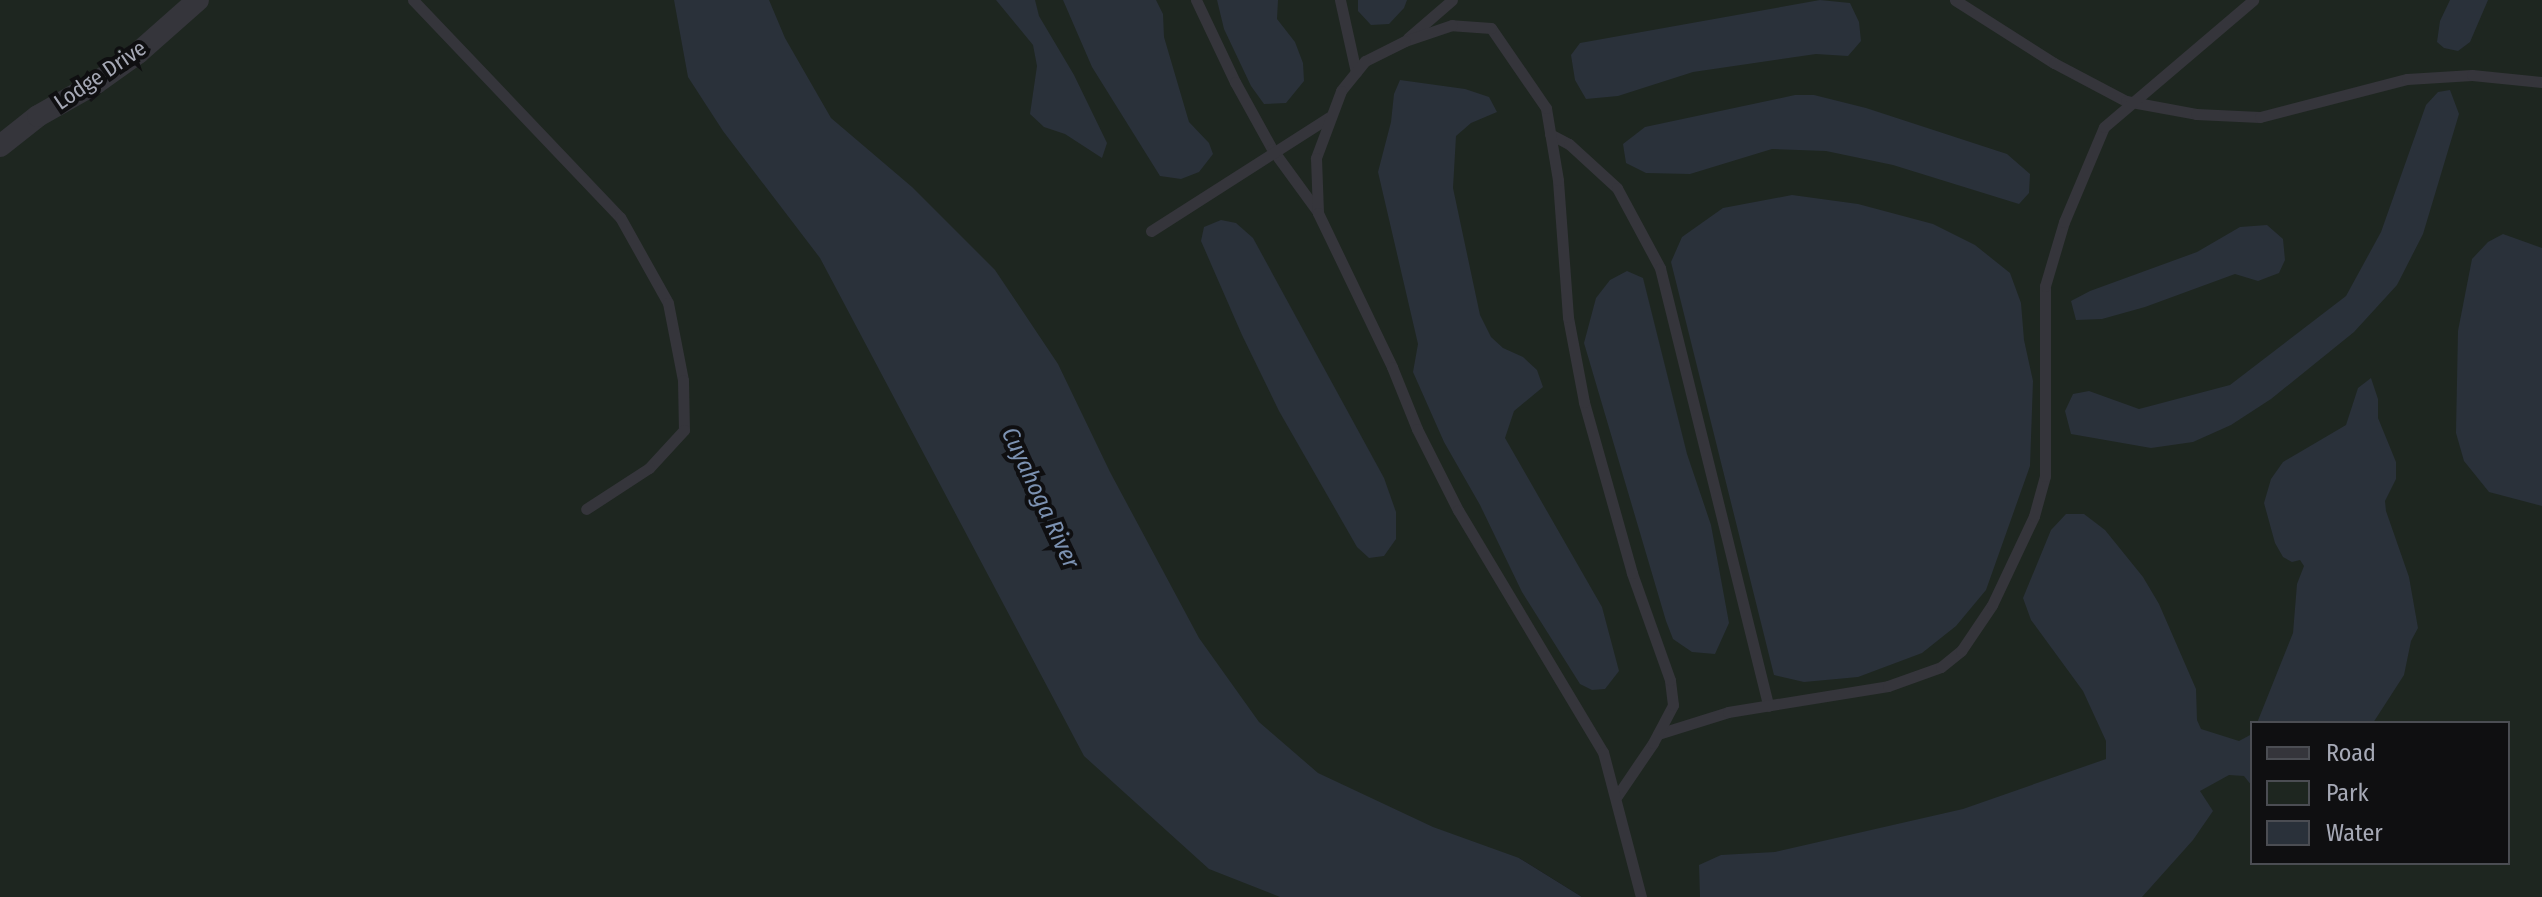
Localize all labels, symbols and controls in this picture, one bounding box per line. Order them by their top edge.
street label: Lodge Drive [49,35,151,115]
water label: Cuyahoga River [995,423,1085,573]
legend [2250,721,2510,865]
text: Road [2326,739,2376,767]
text: Park [2326,779,2369,807]
text: Water [2326,819,2383,847]

